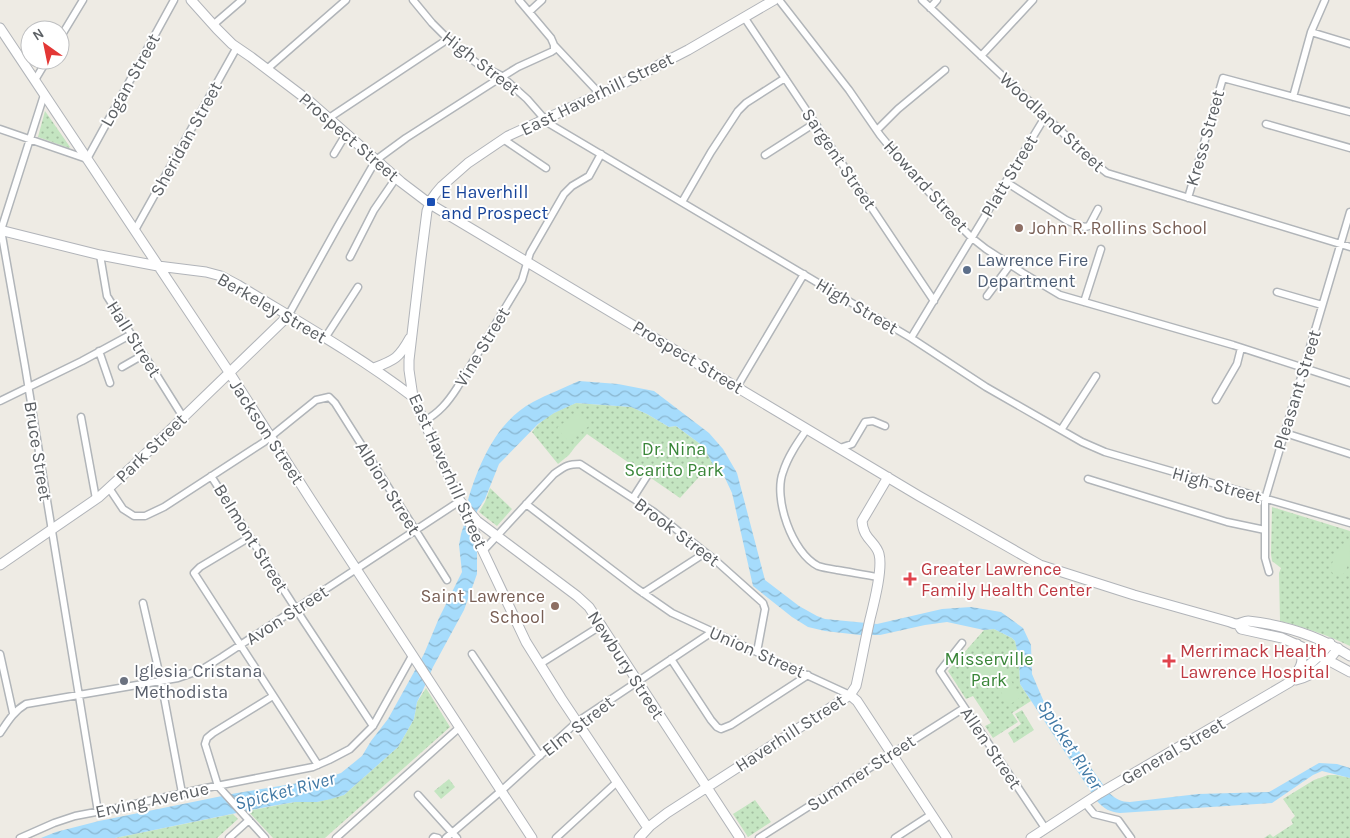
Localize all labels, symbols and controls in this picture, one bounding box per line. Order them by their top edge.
north arrow [20,20,70,70]
text: N [29,25,47,44]
street label: High Street [438,26,524,100]
street label: Logan Street [95,29,165,130]
street label: East Haverhill Street [517,47,677,141]
street label: Woodland Street [995,68,1109,177]
street label: Sheridan Street [145,77,227,200]
street label: Kress Street [1181,87,1229,189]
street label: Prospect Street [295,88,404,187]
street label: Sargent Street [797,104,881,214]
street label: Platt Street [976,131,1042,221]
street label: Howard Street [879,136,973,237]
place label: E Haverhill and Prospect [441,181,549,224]
marker: E Haverhill and Prospect [425,196,437,208]
place label: John R. Rollins School [1029,217,1207,239]
marker: John R. Rollins School [1013,222,1025,234]
place label: Lawrence Fire Department [977,249,1088,292]
marker: Lawrence Fire Department [961,264,973,276]
street label: Berkeley Street [213,268,331,348]
street label: High Street [812,273,902,339]
street label: Hall Street [102,297,166,381]
street label: Vine Street [450,303,515,391]
street label: Prospect Street [629,315,748,399]
street label: Pleasant Street [1268,327,1326,453]
street label: Jackson Street [225,375,309,489]
street label: East Haverhill Street [404,390,492,552]
street label: Bruce Street [19,399,57,503]
street label: Park Street [111,409,191,487]
street label: Albion Street [351,437,425,539]
park label: Dr. Nina Scarito Park [624,438,724,481]
street label: High Street [1170,462,1265,508]
street label: Belmont Street [209,480,293,596]
street label: Brook Street [630,493,724,571]
place label: Greater Lawrence Family Health Center [921,558,1092,601]
marker: Greater Lawrence Family Health Center [903,572,917,586]
street label: Avon Street [242,580,332,650]
place label: Saint Lawrence School [420,585,545,628]
marker: Saint Lawrence School [549,600,561,612]
street label: Newbury Street [583,607,669,723]
street label: Union Street [706,621,808,683]
place label: Merrimack Health Lawrence Hospital [1180,640,1330,683]
park label: Misserville Park [944,648,1034,691]
marker: Merrimack Health Lawrence Hospital [1162,654,1176,668]
place label: Iglesia Cristana Methodista [134,660,262,703]
marker: Iglesia Cristana Methodista [118,675,130,687]
street label: Haverhill Street [731,689,849,777]
street label: Elm Street [537,691,619,761]
water label: Spicket River [1033,696,1108,795]
street label: Allen Street [956,703,1027,793]
street label: General Street [1117,712,1229,790]
street label: Summer Street [803,730,920,816]
water label: Spicket River [232,767,339,815]
street label: Erving Avenue [93,777,211,823]

